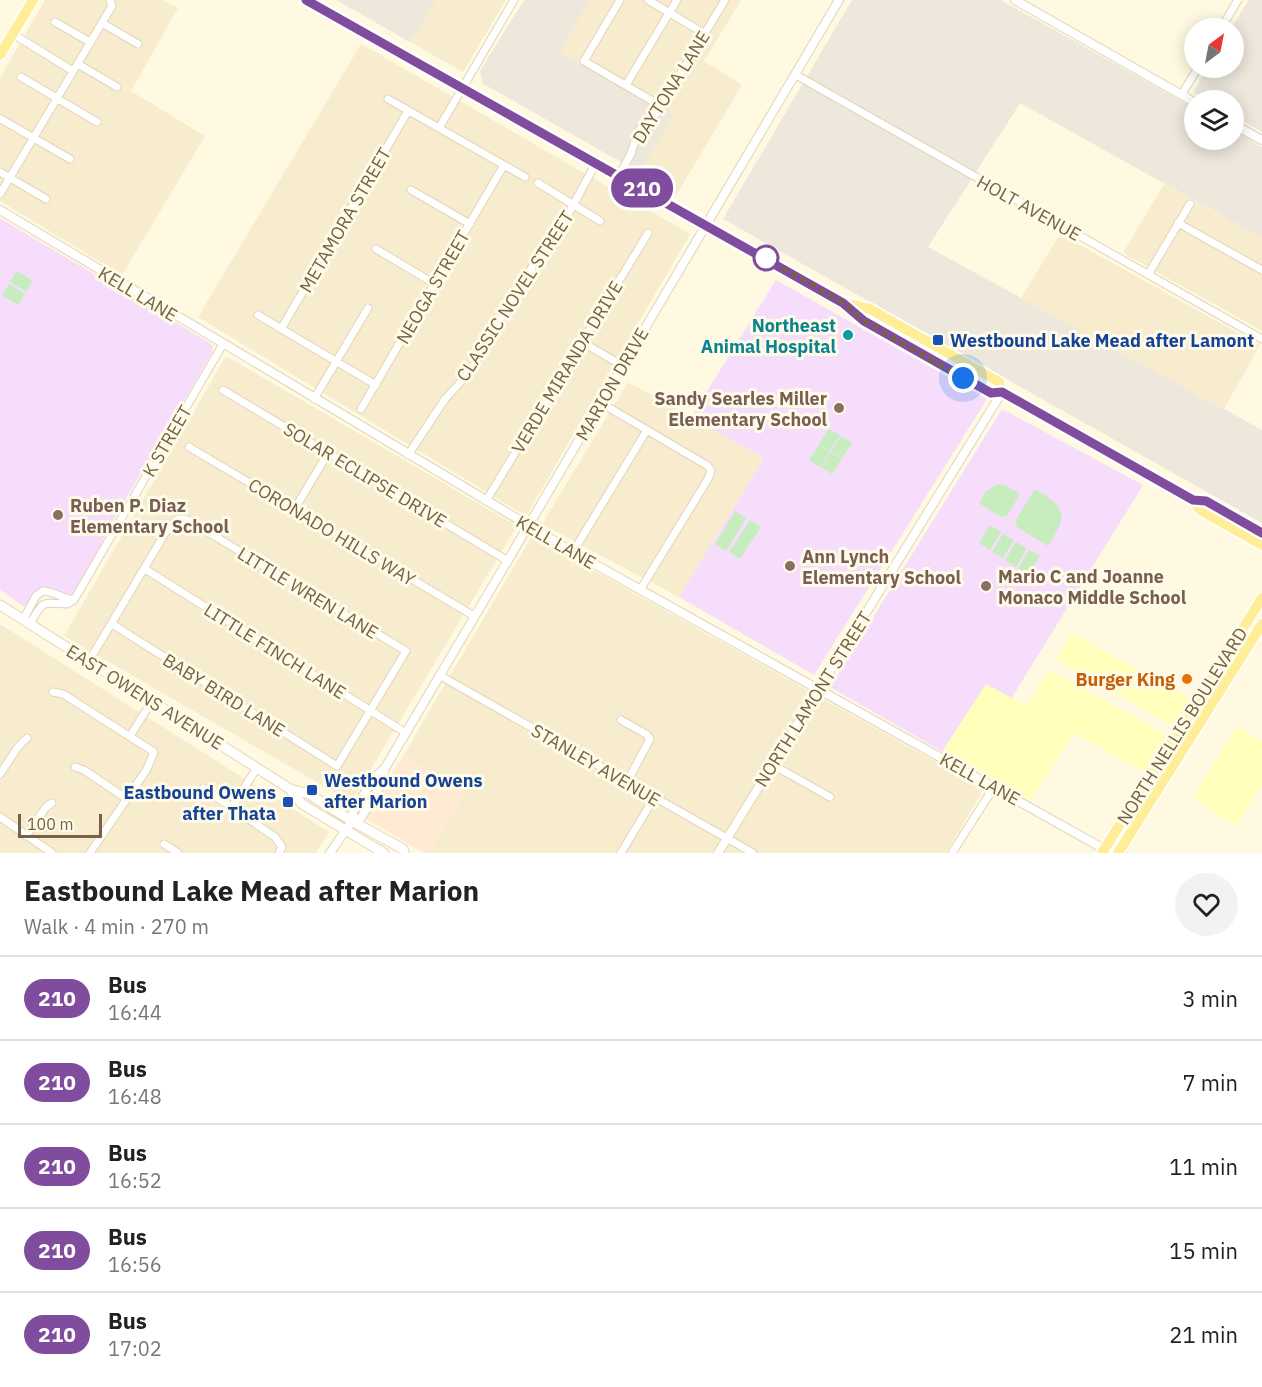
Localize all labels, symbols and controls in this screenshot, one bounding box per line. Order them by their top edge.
north arrow [1184,18,1244,78]
map controls [1184,18,1244,150]
street label: DAYTONA LANE [627,26,715,148]
button: layers [1184,90,1244,150]
street label: METAMORA STREET [294,143,396,297]
line badge: 210 [608,168,676,207]
street label: HOLT AVENUE [973,170,1085,246]
text: 210 [623,174,661,202]
street label: CLASSIC NOVEL STREET [451,206,579,386]
street label: NEOGA STREET [391,226,475,348]
unlabelled marker [753,245,779,271]
street label: KELL LANE [94,261,182,327]
street label: VERDE MIRANDA DRIVE [506,277,628,457]
place label: Northeast Animal Hospital [701,314,837,358]
street label: MARION DRIVE [570,323,654,445]
marker: Northeast Animal Hospital [841,328,855,342]
place label: Westbound Lake Mead after Lamont [950,329,1254,352]
marker: Westbound Lake Mead after Lamont [931,333,945,347]
your location [948,363,978,393]
place label: Sandy Searles Miller Elementary School [654,387,828,431]
street label: K STREET [137,401,197,481]
marker: Sandy Searles Miller Elementary School [832,401,846,415]
street label: SOLAR ECLIPSE DRIVE [279,417,451,533]
street label: CORONADO HILLS WAY [244,473,420,591]
place label: Ruben P. Diaz Elementary School [70,494,229,538]
marker: Ruben P. Diaz Elementary School [51,508,65,522]
street label: KELL LANE [512,510,600,574]
street label: LITTLE WREN LANE [233,542,383,644]
place label: Ann Lynch Elementary School [802,545,961,589]
marker: Ann Lynch Elementary School [783,559,797,573]
place label: Mario C and Joanne Monaco Middle School [998,565,1187,609]
marker: Mario C and Joanne Monaco Middle School [979,579,993,593]
street label: LITTLE FINCH LANE [200,598,350,704]
street label: NORTH LAMONT STREET [750,607,876,791]
street label: NORTH NELLIS BOULEVARD [1112,623,1252,829]
street label: EAST OWENS AVENUE [62,639,228,755]
street label: BABY BIRD LANE [158,648,290,742]
place label: Burger King [1075,668,1175,691]
marker: Burger King [1180,672,1194,686]
street label: STANLEY AVENUE [527,719,665,811]
street label: KELL LANE [936,748,1024,810]
place label: Westbound Owens after Marion [324,769,482,813]
place label: Eastbound Owens after Thata [124,781,276,825]
marker: Westbound Owens after Marion [305,783,319,797]
marker: Eastbound Owens after Thata [281,795,295,809]
scale bar [18,811,102,838]
text: 100 m [27,814,74,834]
text: Eastbound Lake Mead after Marion [24,872,479,909]
button: heart [1175,873,1238,936]
text: Walk · 4 min · 270 m [24,913,209,940]
text: Bus [108,970,147,999]
text: 210 [38,984,76,1012]
text: 3 min [1182,984,1238,1013]
text: 16:44 [108,999,162,1026]
text: Bus [108,1054,147,1083]
text: 210 [38,1068,76,1096]
text: 7 min [1182,1068,1238,1097]
text: 16:48 [108,1083,162,1110]
text: Bus [108,1138,147,1167]
text: 210 [38,1152,76,1180]
text: 11 min [1169,1152,1238,1181]
text: 16:52 [108,1167,162,1194]
text: Bus [108,1222,147,1251]
text: 210 [38,1236,76,1264]
text: 15 min [1169,1236,1238,1265]
text: 16:56 [108,1251,162,1278]
text: Bus [108,1306,147,1335]
text: 210 [38,1320,76,1348]
text: 21 min [1169,1320,1238,1349]
text: 17:02 [108,1335,162,1362]

